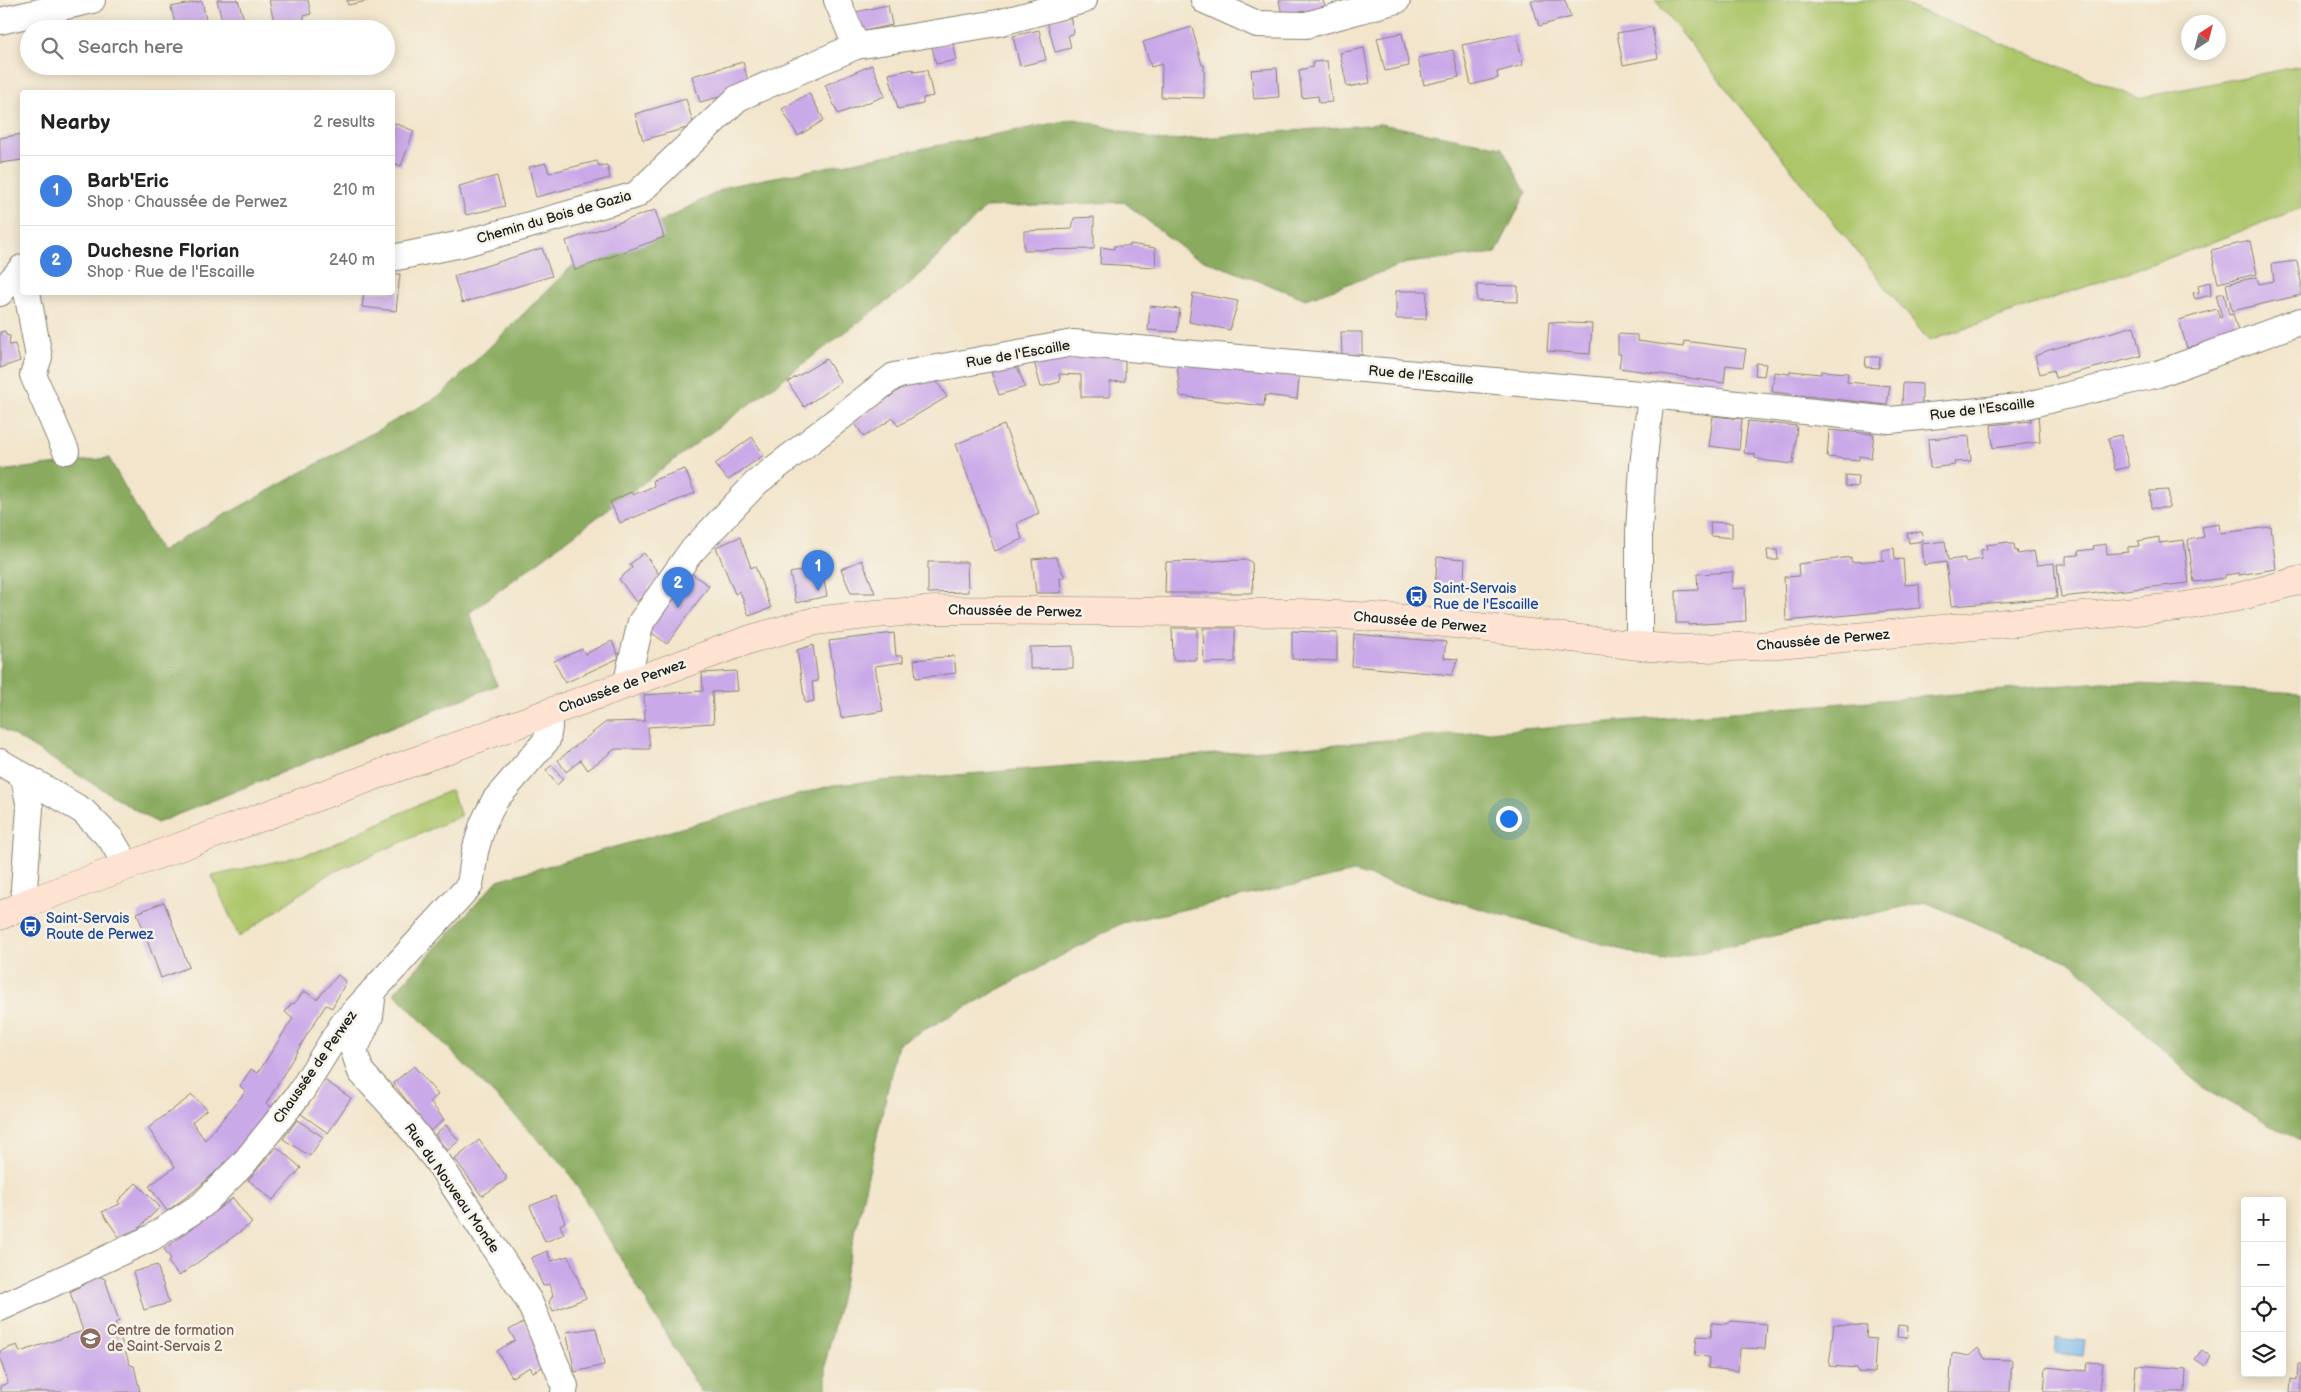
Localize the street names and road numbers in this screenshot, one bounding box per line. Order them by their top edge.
street label: Chemin du Bois de Gazia [475,187,633,247]
street label: Rue de l'Escaille [965,336,1071,372]
street label: Rue de l'Escaille [1368,362,1474,388]
street label: Rue de l'Escaille [1929,394,2035,424]
street label: Chaussée de Perwez [948,601,1082,621]
street label: Chaussée de Perwez [1353,608,1488,636]
street label: Chaussée de Perwez [1756,626,1891,654]
street label: Chaussée de Perwez [556,655,688,717]
street label: Chaussée de Perwez [270,1007,361,1127]
street label: Rue du Nouveau Monde [401,1120,503,1256]

